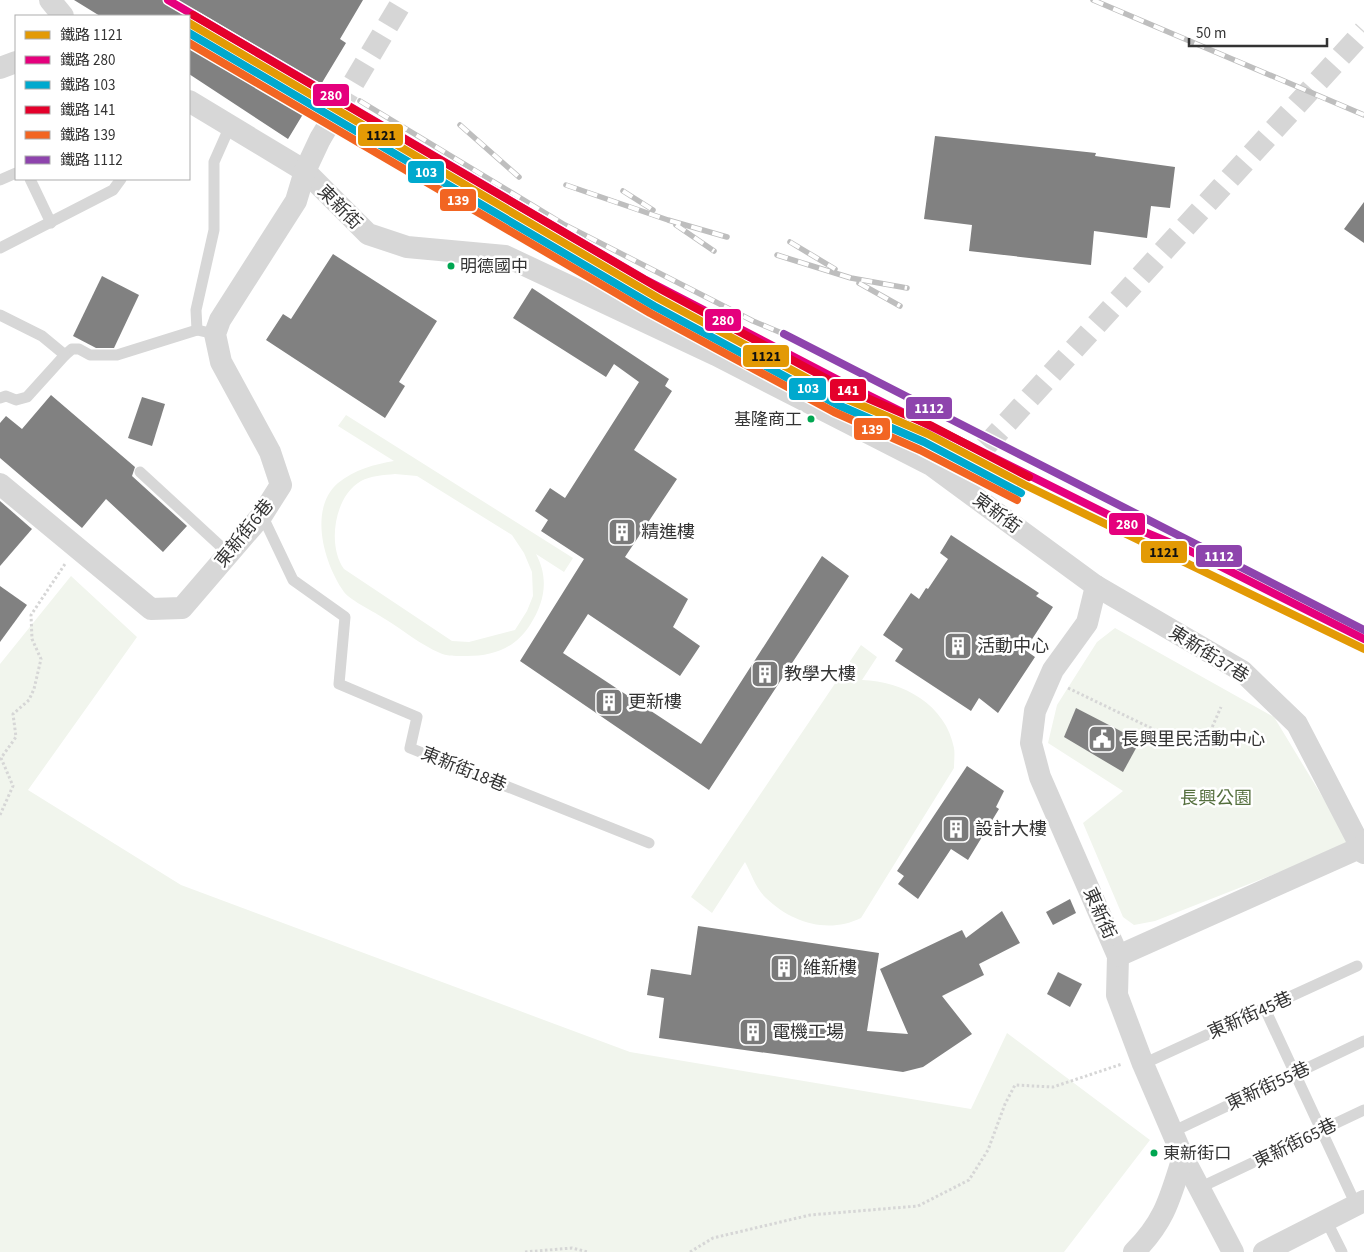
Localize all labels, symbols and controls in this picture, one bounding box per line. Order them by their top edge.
legend [15,15,190,180]
scale bar [1189,15,1326,47]
text: 50 m [1196,23,1226,44]
text: 鐵路 1121 [60,25,123,46]
text: 鐵路 280 [60,50,115,71]
text: 鐵路 103 [60,75,115,96]
line badge: 280 [312,83,350,107]
text: 280 [320,86,342,106]
text: 鐵路 141 [60,100,115,121]
line badge: 1121 [357,123,404,147]
text: 鐵路 139 [60,125,115,146]
text: 1121 [366,126,396,146]
text: 鐵路 1112 [60,150,123,171]
line badge: 103 [407,160,445,184]
text: 103 [415,163,437,183]
street label: 東新街 [312,179,368,235]
line badge: 139 [439,188,477,212]
text: 139 [447,191,469,211]
place label: 明德國中 [460,255,528,279]
marker: 明德國中 [446,261,456,271]
line badge: 280 [704,308,742,332]
text: 280 [712,311,734,331]
line badge: 1121 [742,344,790,368]
text: 1121 [751,347,781,367]
line badge: 103 [788,377,827,401]
line badge: 141 [829,378,867,402]
text: 103 [797,379,819,399]
text: 141 [837,381,859,401]
line badge: 1112 [905,396,953,420]
text: 1112 [914,399,944,419]
place label: 基隆商工 [734,408,802,432]
marker: 基隆商工 [806,414,816,424]
line badge: 139 [853,417,891,441]
text: 139 [861,420,883,440]
street label: 東新街 [968,487,1026,539]
street label: 東新街6巷 [209,494,280,573]
line badge: 280 [1108,512,1146,536]
text: 280 [1116,515,1138,535]
building icon: 精進樓 [607,517,637,547]
place label: 精進樓 [641,520,695,545]
line badge: 1121 [1140,540,1188,564]
text: 1121 [1149,543,1179,563]
line badge: 1112 [1195,544,1243,568]
text: 1112 [1204,547,1234,567]
street label: 東新街37巷 [1164,620,1253,689]
building icon: 活動中心 [943,631,973,661]
place label: 活動中心 [977,634,1049,659]
building icon: 教學大樓 [750,659,780,689]
place label: 教學大樓 [784,662,856,687]
building icon: 更新樓 [594,687,624,717]
place label: 更新樓 [628,690,682,715]
public building icon: 長興里民活動中心 [1087,724,1117,754]
place label: 長興里民活動中心 [1121,727,1265,752]
street label: 東新街18巷 [417,741,510,798]
park label: 長興公園 [1180,786,1252,811]
building icon: 設計大樓 [941,814,971,844]
place label: 設計大樓 [975,817,1047,842]
street label: 東新街 [1077,883,1122,943]
building icon: 維新樓 [769,953,799,983]
place label: 維新樓 [803,956,857,981]
street label: 東新街45巷 [1204,986,1296,1045]
building icon: 電機工場 [738,1017,768,1047]
place label: 電機工場 [772,1020,844,1045]
street label: 東新街55巷 [1222,1056,1314,1117]
street label: 東新街65巷 [1249,1113,1341,1174]
place label: 東新街口 [1163,1142,1231,1166]
marker: 東新街口 [1149,1148,1159,1158]

